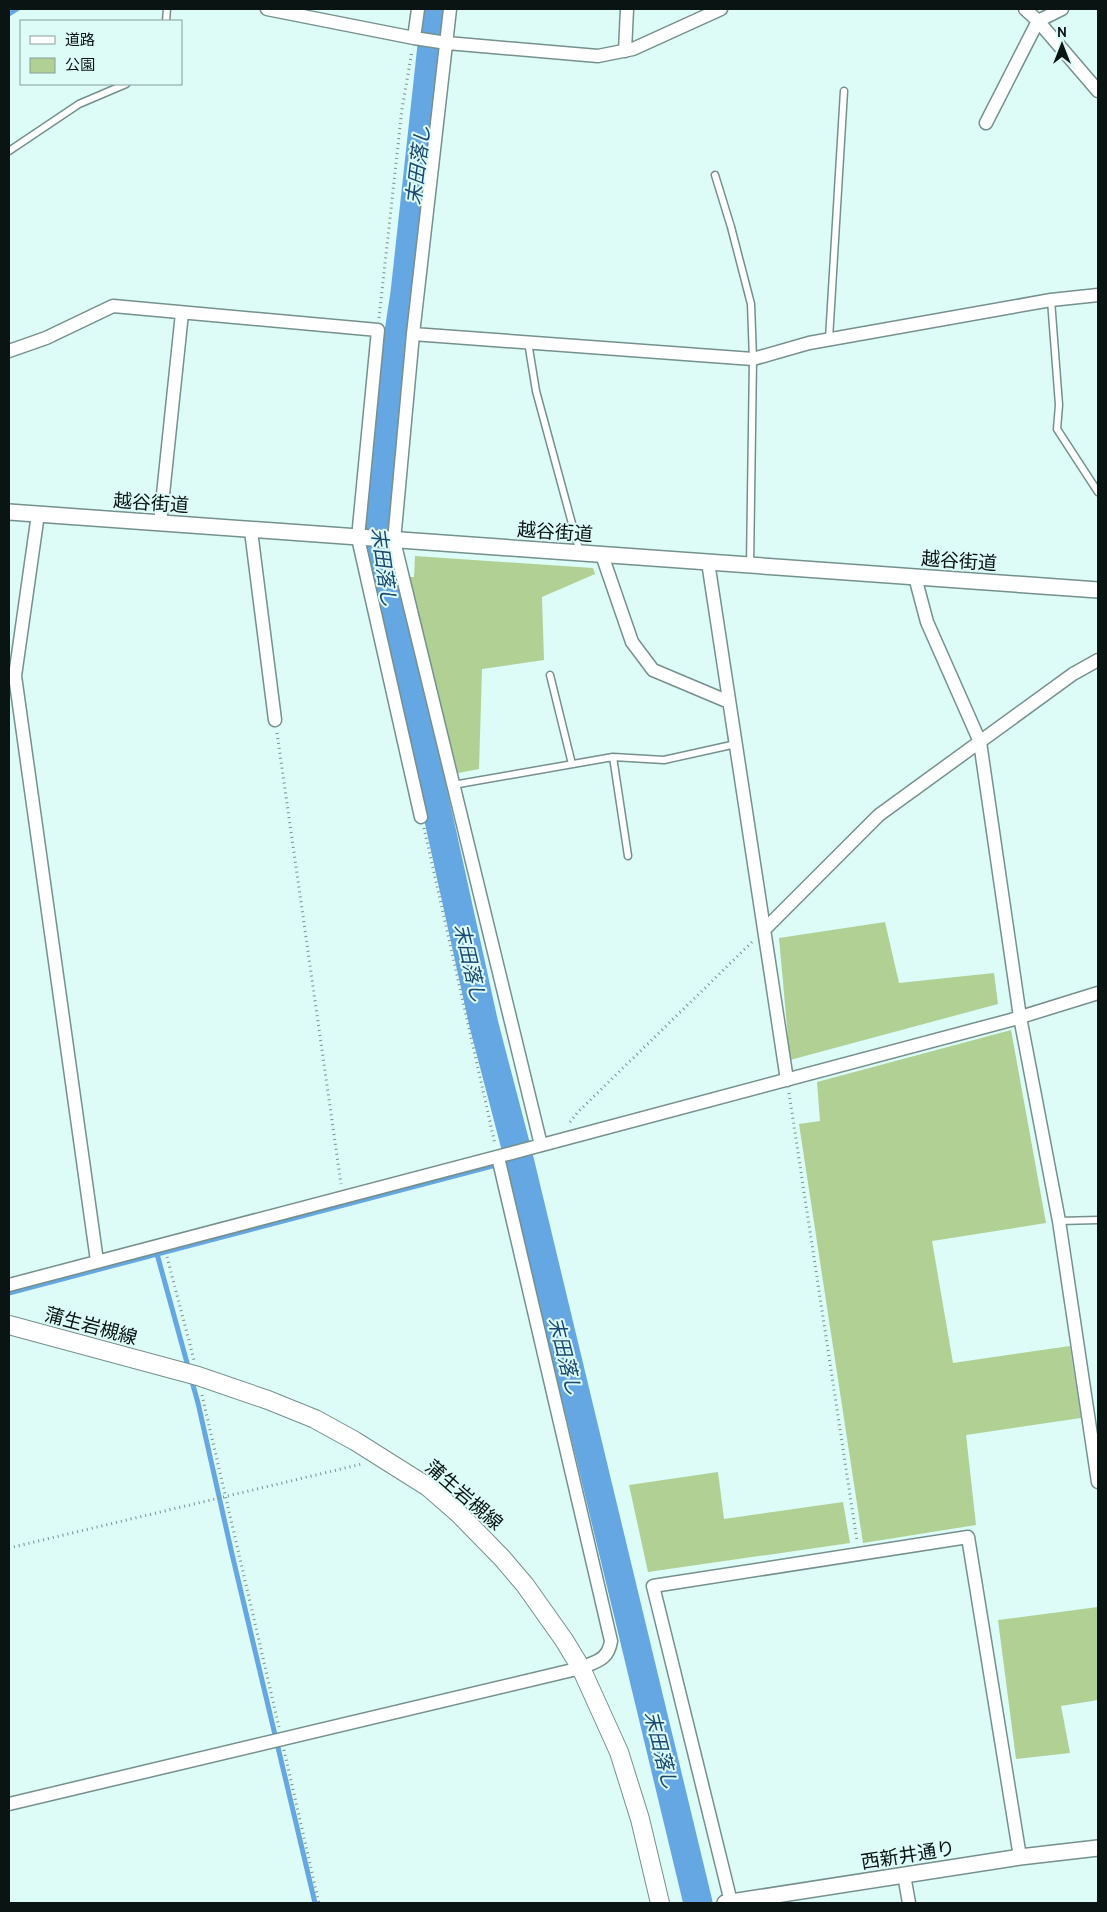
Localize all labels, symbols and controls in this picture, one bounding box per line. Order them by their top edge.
legend [20,20,182,85]
north arrow [1037,20,1087,70]
text: N [1057,23,1067,41]
text: 道路 [65,31,95,49]
text: 公園 [65,56,95,74]
water label: 末田落し [401,124,435,206]
street label: 越谷街道 [112,489,190,517]
street label: 越谷街道 [516,518,594,546]
water label: 末田落し [367,526,401,608]
street label: 越谷街道 [920,547,998,575]
water label: 末田落し [449,921,491,1005]
street label: 蒲生岩槻線 [42,1303,140,1349]
water label: 末田落し [544,1314,586,1398]
street label: 蒲生岩槻線 [421,1455,507,1535]
water label: 末田落し [640,1708,682,1792]
street label: 西新井通り [859,1836,957,1874]

